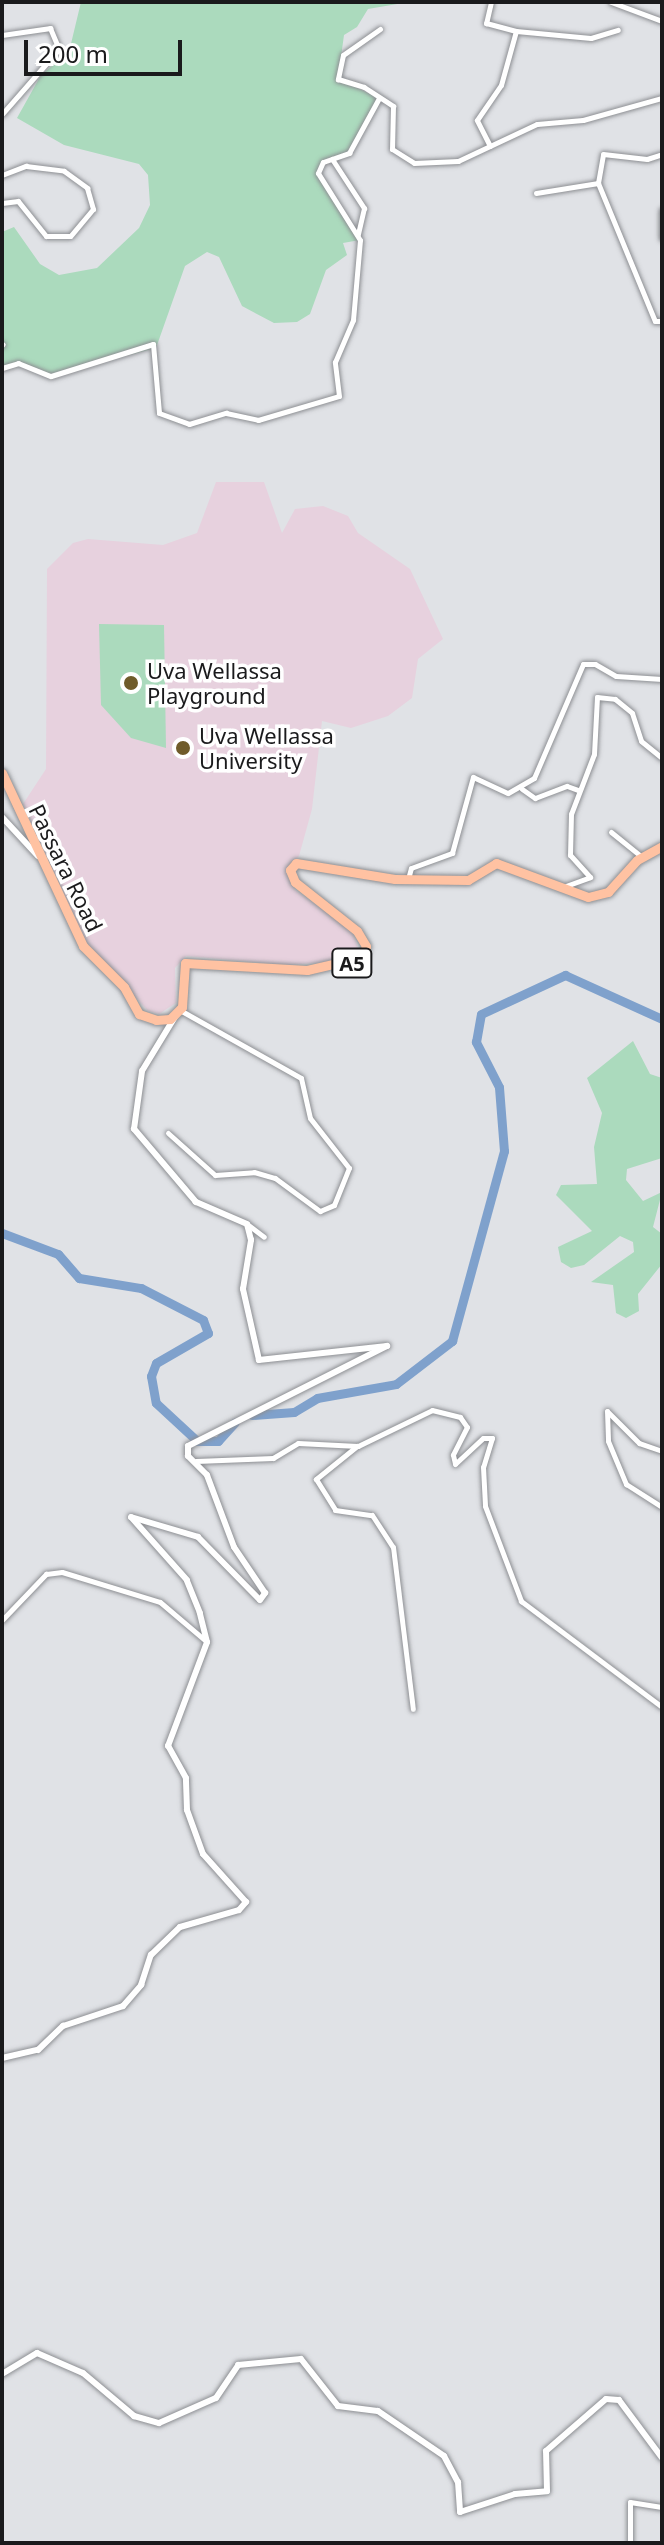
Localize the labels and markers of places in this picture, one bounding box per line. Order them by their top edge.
place label: Uva Wellassa Playground [147,657,282,708]
marker: Uva Wellassa Playground [122,674,140,692]
place label: Uva Wellassa University [199,722,334,774]
marker: Uva Wellassa University [174,739,192,757]

